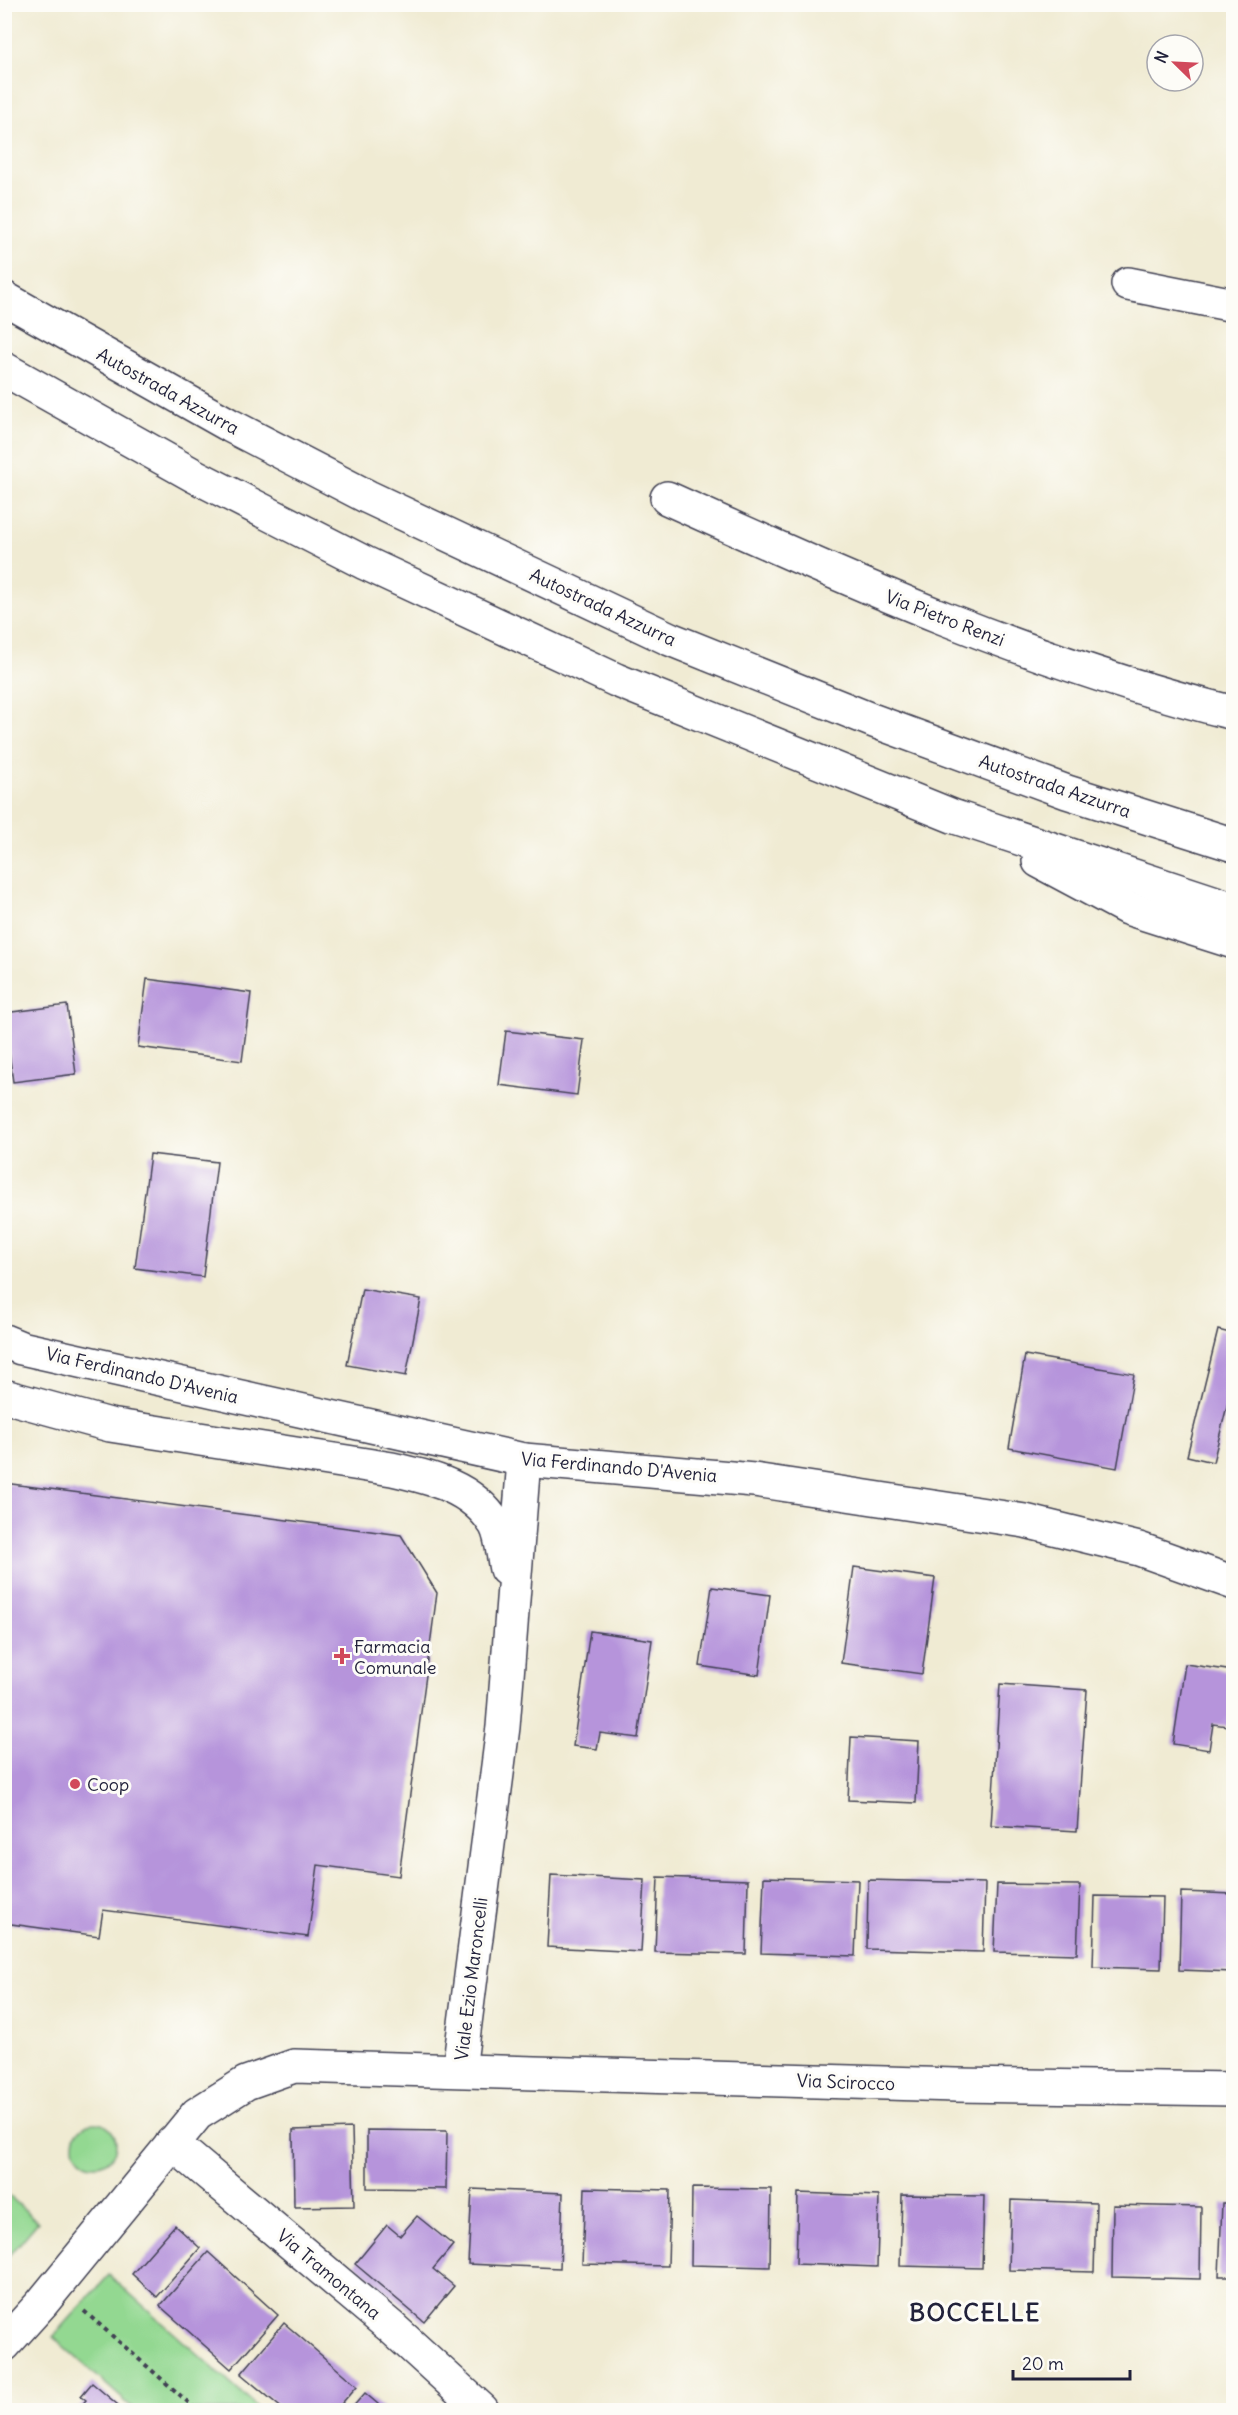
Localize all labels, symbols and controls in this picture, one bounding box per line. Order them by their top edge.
north arrow [1145,33,1205,93]
text: N [1150,48,1173,66]
street label: Autostrada Azzurra [93,342,243,440]
street label: Autostrada Azzurra [526,563,680,651]
street label: Via Pietro Renzi [882,585,1008,651]
street label: Autostrada Azzurra [976,749,1134,823]
street label: Via Ferdinando D'Avenia [44,1342,240,1408]
street label: Via Ferdinando D'Avenia [520,1447,718,1487]
place label: Farmacia Comunale [354,1635,436,1679]
marker: Farmacia Comunale [335,1649,349,1663]
place label: Coop [87,1773,129,1796]
marker: Coop [68,1777,82,1791]
street label: Viale Ezio Maroncelli [450,1896,492,2062]
street label: Via Scirocco [796,2069,896,2095]
street label: Via Tramontana [272,2224,386,2324]
district label: BOCCELLE [909,2297,1041,2327]
scale bar [1013,2343,1130,2381]
text: 20 m [1022,2352,1064,2375]

